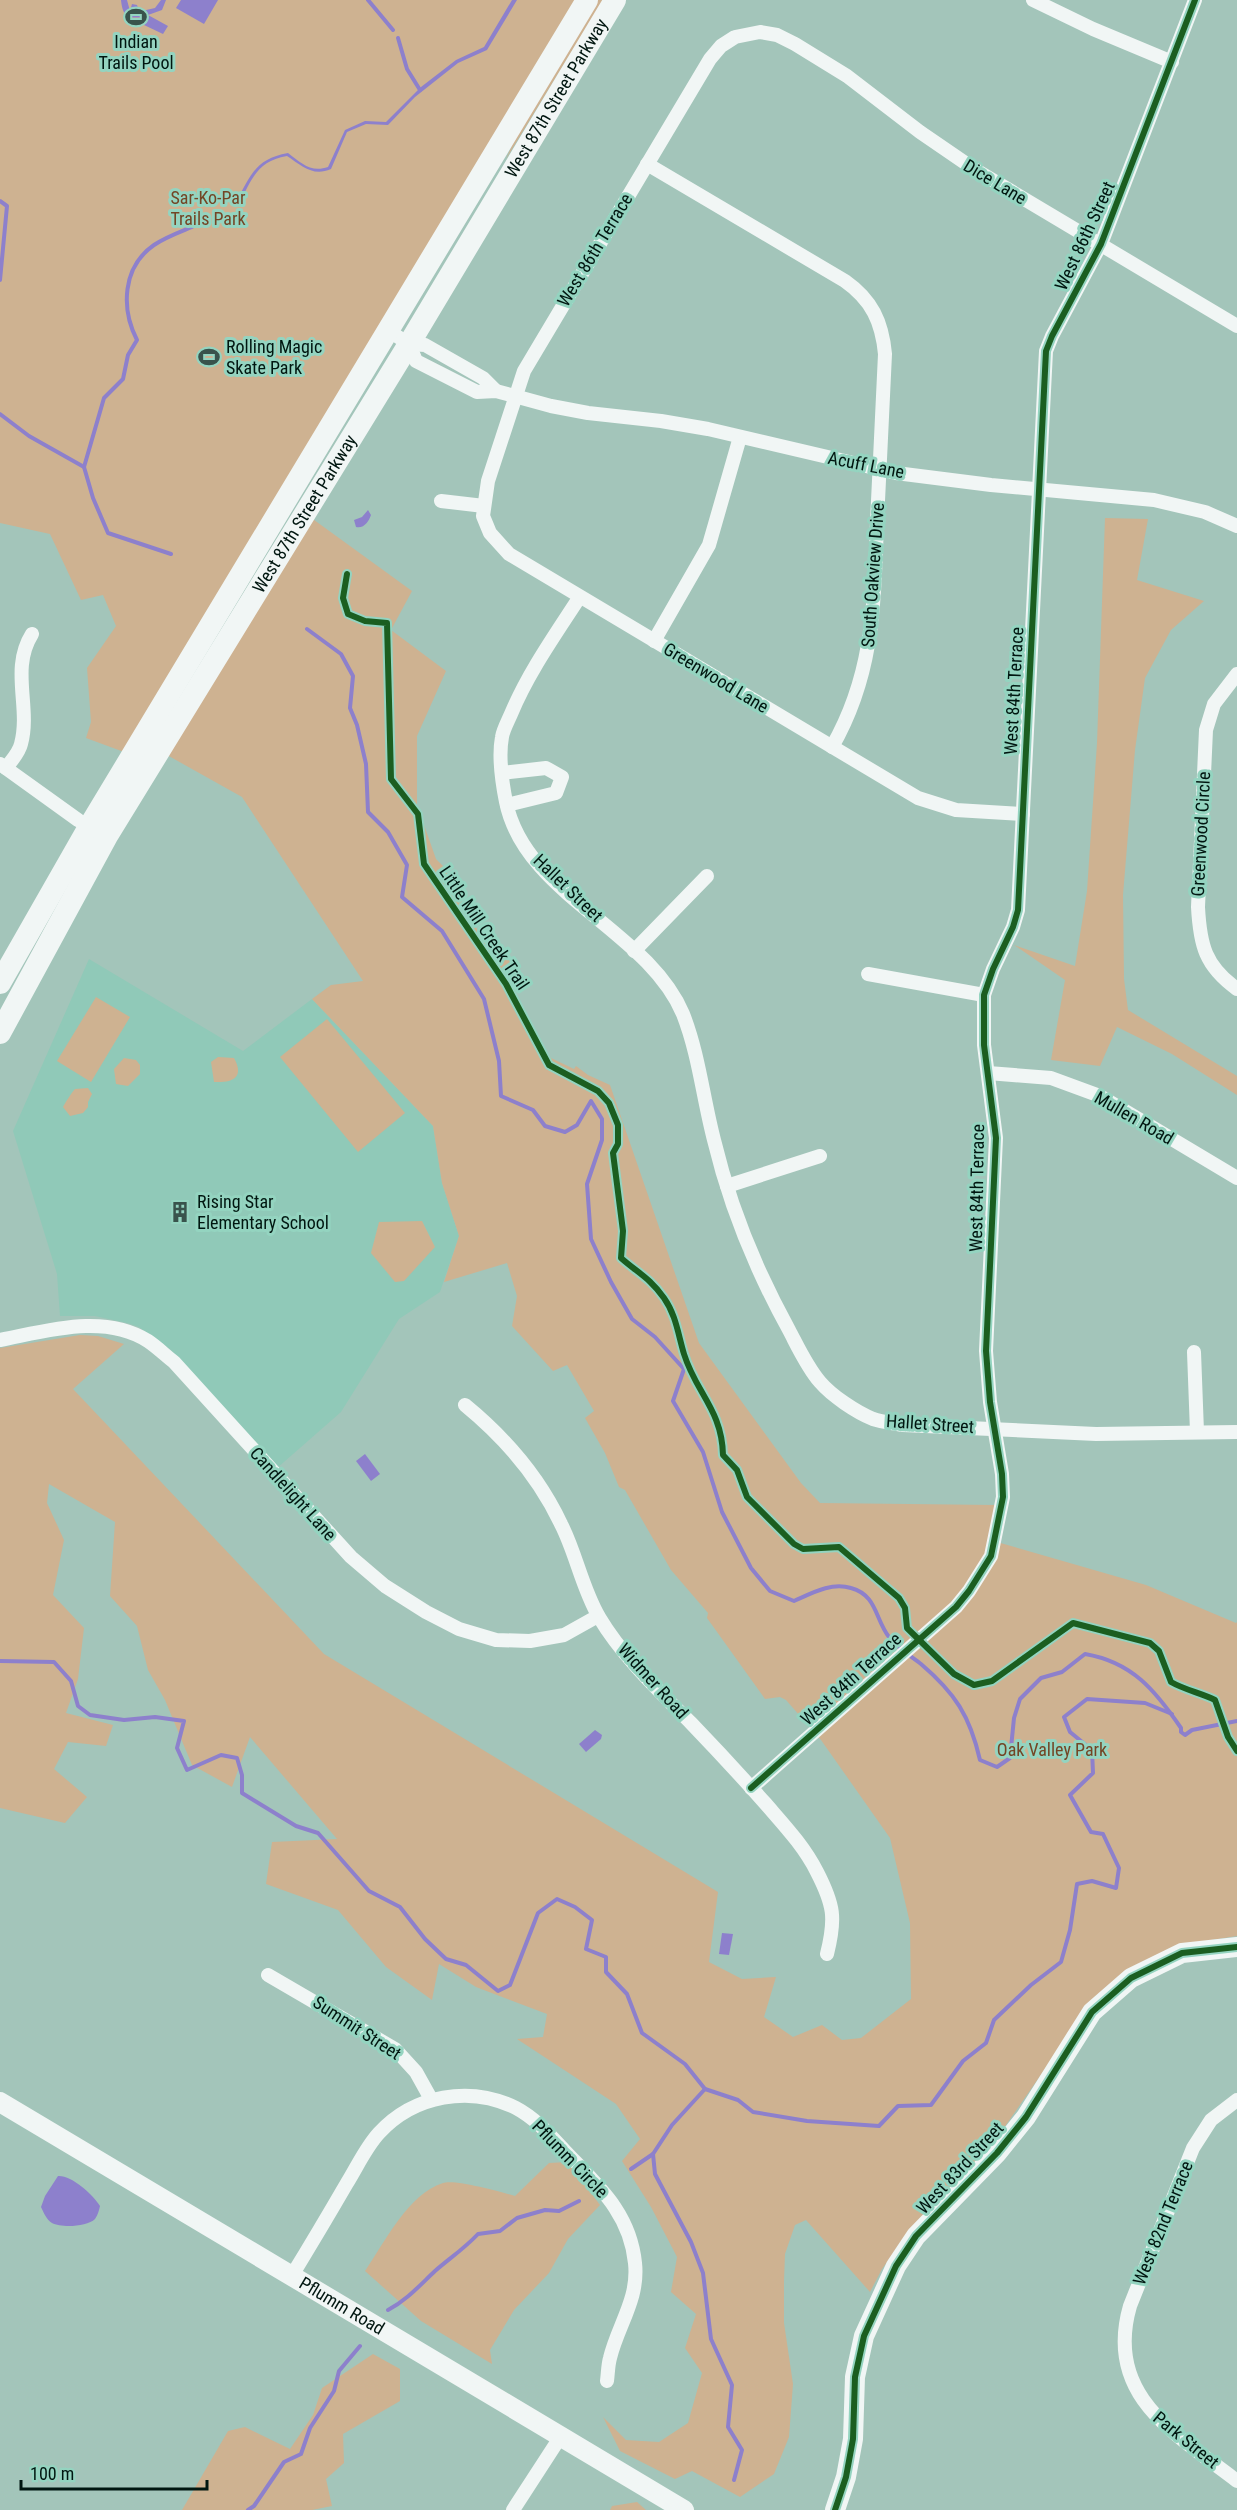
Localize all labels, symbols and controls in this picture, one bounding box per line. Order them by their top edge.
sports icon: Indian Trails Pool [124,5,148,29]
street label: West 87th Street Parkway [500,14,612,181]
place label: Indian Trails Pool [98,31,174,73]
street label: Dice Lane [960,155,1031,209]
street label: West 86th Street [1050,178,1119,294]
park label: Sar-Ko-Par Trails Park [170,187,246,229]
street label: West 86th Terrace [553,189,637,310]
place label: Rolling Magic Skate Park [226,336,322,378]
sports icon: Rolling Magic Skate Park [197,345,221,369]
street label: West 87th Street Parkway [248,430,361,597]
street label: Acuff Lane [826,447,906,482]
street label: South Oakview Drive [857,502,888,648]
street label: West 84th Terrace [1000,626,1027,755]
street label: Greenwood Lane [660,638,773,717]
street label: Greenwood Circle [1187,771,1214,897]
street label: Hallet Street [529,849,607,926]
street label: Little Mill Creek Trail [435,862,534,994]
street label: Mullen Road [1091,1086,1178,1149]
street label: West 84th Terrace [965,1124,988,1252]
place label: Rising Star Elementary School [197,1191,329,1233]
building icon: Rising Star Elementary School [168,1200,192,1224]
street label: Hallet Street [885,1410,975,1437]
street label: Candlelight Lane [246,1443,341,1545]
street label: West 84th Terrace [796,1628,905,1729]
street label: Widmer Road [614,1639,693,1723]
park label: Oak Valley Park [997,1739,1107,1760]
street label: Summit Street [309,1991,405,2064]
street label: Pflumm Circle [528,2116,612,2202]
street label: West 83rd Street [912,2117,1008,2218]
street label: West 82nd Terrace [1128,2158,1197,2288]
street label: Pflumm Road [296,2272,388,2339]
street label: Park Street [1149,2407,1223,2472]
scale bar [21,2453,207,2491]
text: 100 m [30,2463,74,2484]

